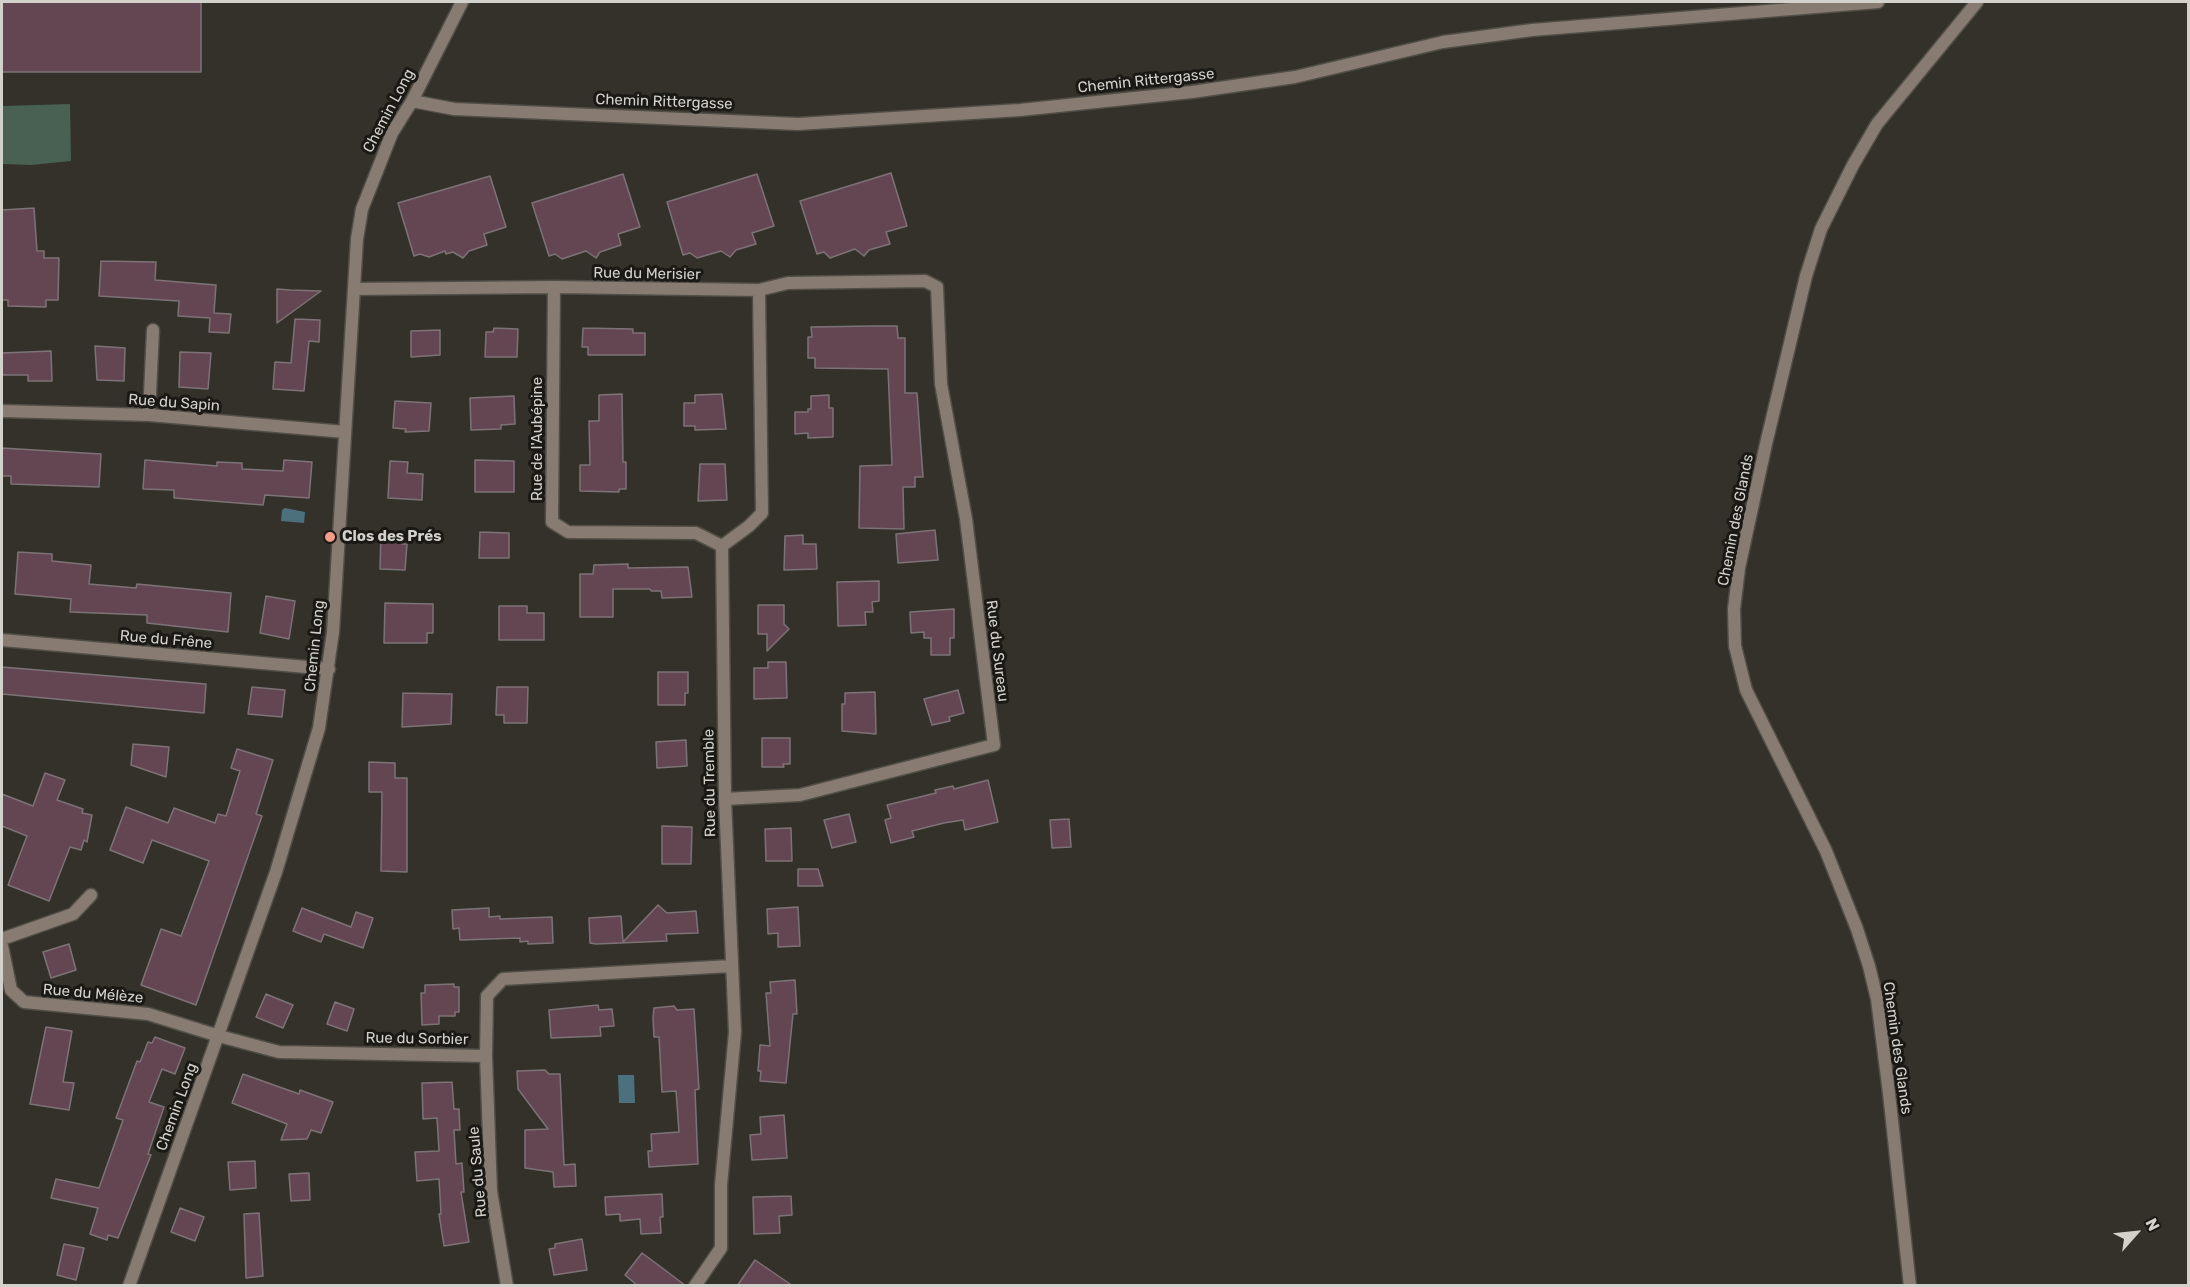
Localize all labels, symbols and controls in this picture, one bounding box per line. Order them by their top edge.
street label: Chemin Rittergasse [1077,65,1215,97]
street label: Chemin Long [359,66,419,156]
street label: Chemin Rittergasse [595,91,733,113]
street label: Rue du Merisier [593,264,701,284]
street label: Rue de l'Aubépine [529,377,547,501]
street label: Rue du Sapin [128,391,220,415]
street label: Chemin des Glands [1714,453,1758,587]
place label: Clos des Prés [342,528,441,546]
marker: Clos des Prés [323,530,337,544]
street label: Chemin Long [301,599,329,693]
street label: Rue du Sureau [982,599,1012,703]
street label: Rue du Frêne [119,627,213,653]
street label: Rue du Tremble [700,729,720,837]
street label: Rue du Mélèze [42,981,144,1007]
street label: Chemin des Glands [1879,981,1915,1115]
street label: Rue du Sorbier [365,1029,469,1049]
street label: Chemin Long [153,1061,201,1153]
street label: Rue du Saule [465,1126,491,1218]
north arrow [2106,1203,2166,1263]
text: N [2141,1215,2164,1234]

